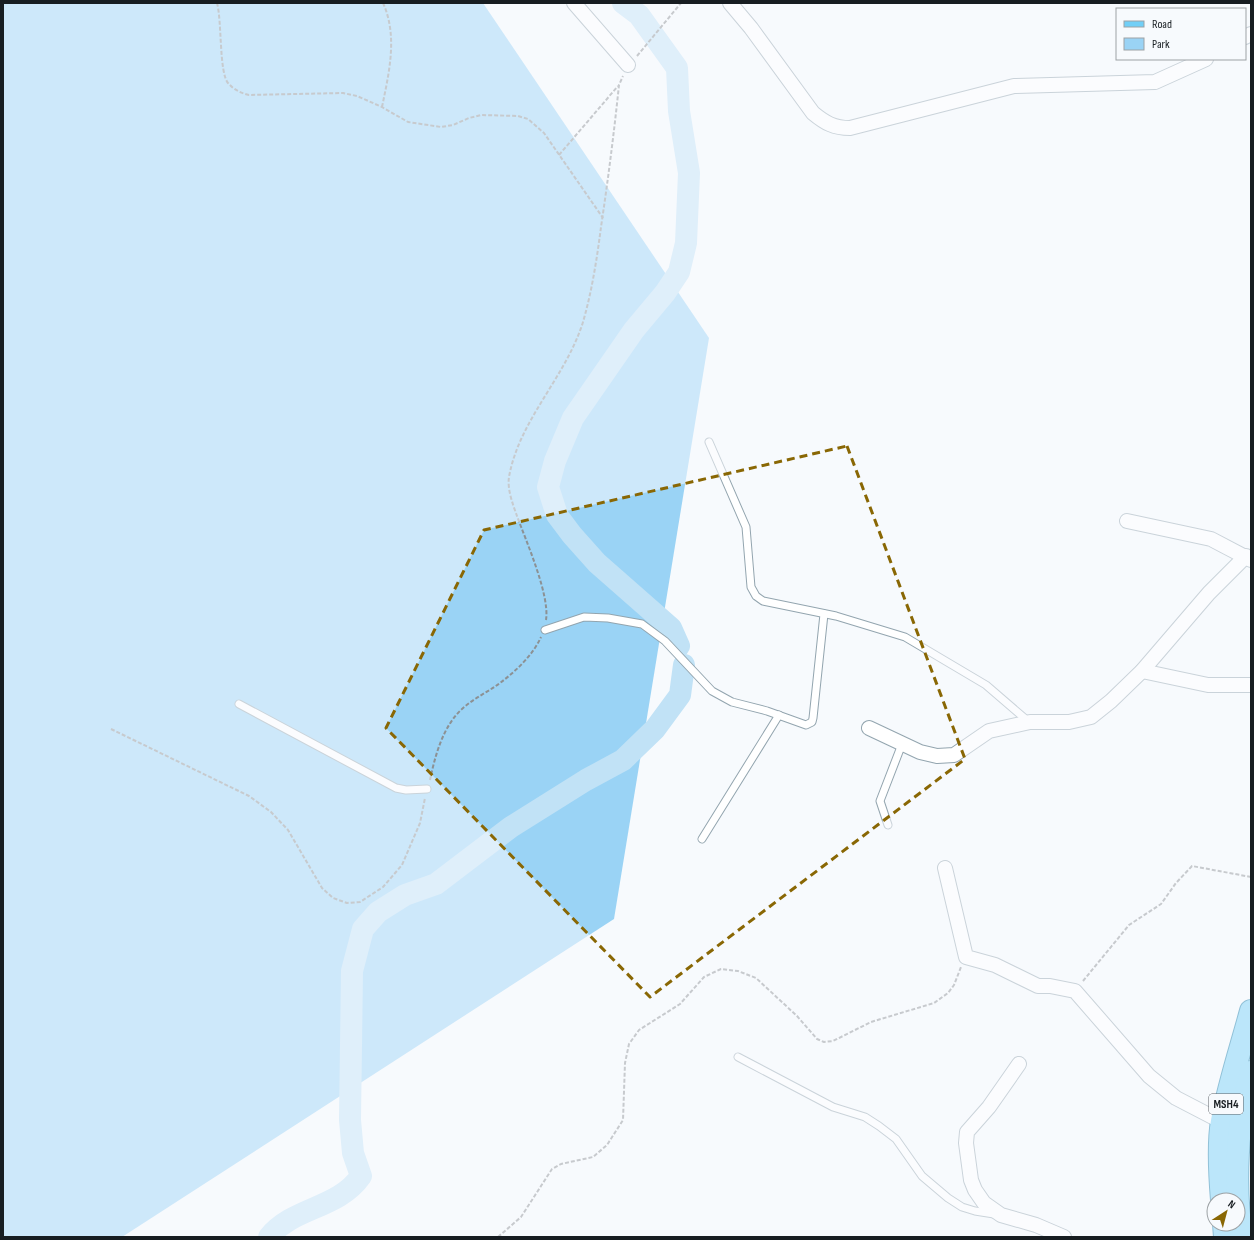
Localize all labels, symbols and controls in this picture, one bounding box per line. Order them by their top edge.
legend [1116,8,1246,60]
text: Road [1152,17,1172,32]
text: Park [1152,37,1170,52]
road number: MSH4 [1209,1094,1243,1114]
north arrow [1206,1192,1246,1232]
text: N [1225,1197,1238,1211]

